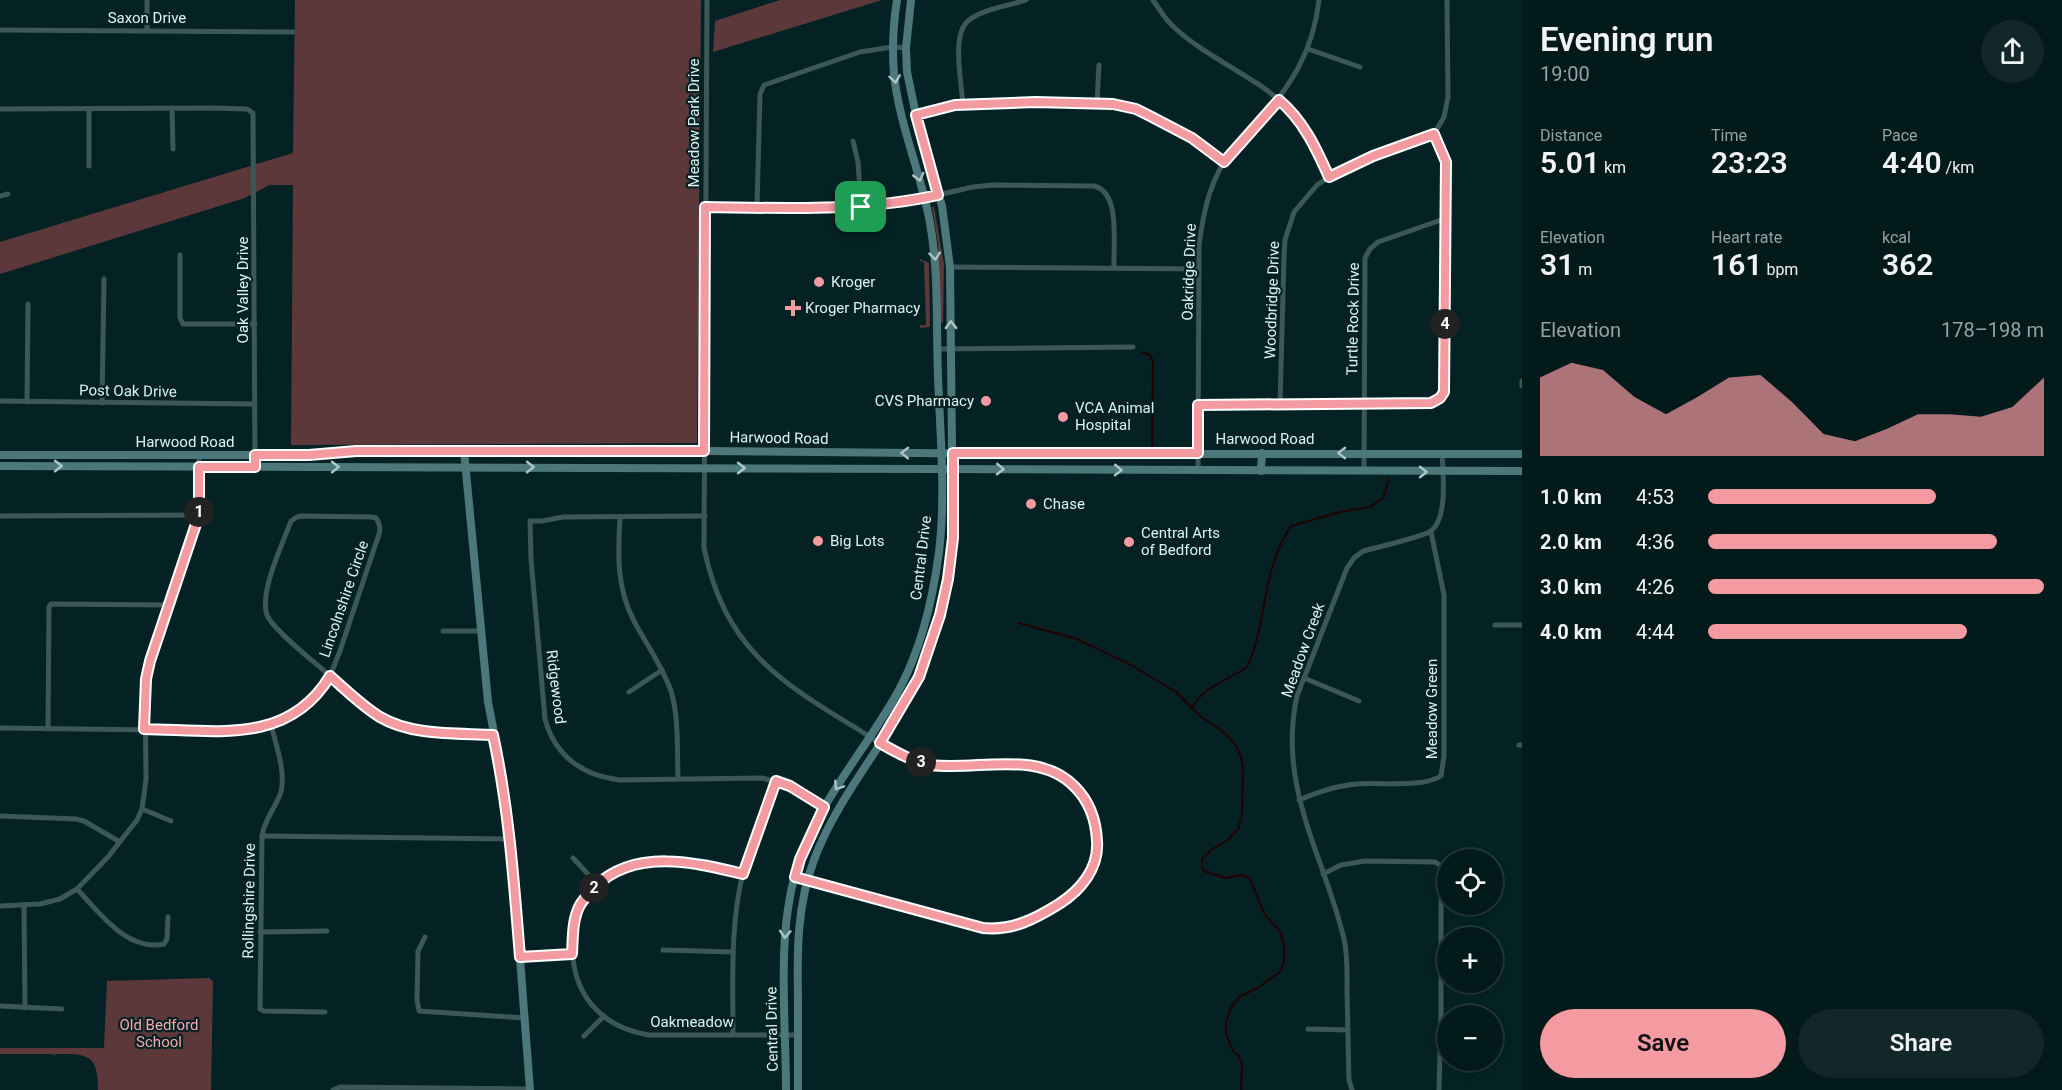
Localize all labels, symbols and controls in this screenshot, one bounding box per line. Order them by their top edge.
street label: Saxon Drive [108,9,186,27]
text: Evening run [1540,20,1713,59]
button: share [1981,20,2044,83]
street label: Meadow Park Drive [685,59,703,187]
text: 19:00 [1540,62,1590,86]
one-way arrow [889,75,901,84]
text: Distance [1540,126,1602,145]
text: Time [1711,126,1747,145]
text: Pace [1882,126,1918,145]
text: 5.01 [1540,145,1600,180]
text: 23:23 [1711,145,1788,180]
text: 4:40 [1882,145,1942,180]
text: km [1600,158,1626,177]
text: /km [1942,158,1974,177]
one-way arrow [911,172,924,182]
pin [835,181,886,232]
icon: arrive [844,190,877,223]
street label: Oakridge Drive [1178,223,1200,321]
text: Elevation [1540,228,1605,247]
text: Heart rate [1711,228,1782,247]
text: kcal [1882,228,1911,247]
street label: Oak Valley Drive [234,237,252,343]
street label: Woodbridge Drive [1261,241,1283,359]
text: 31 [1540,247,1574,282]
text: 161 [1711,247,1762,282]
text: 362 [1882,247,1933,282]
one-way arrow [928,251,940,260]
text: m [1574,260,1592,279]
text: bpm [1762,260,1798,279]
street label: Turtle Rock Drive [1343,262,1363,376]
place label: Kroger [831,273,875,291]
marker: Kroger [812,275,826,289]
place label: Kroger Pharmacy [805,299,920,317]
marker: Kroger Pharmacy [786,301,800,315]
pin: 4 [1430,309,1460,339]
text: 4 [1440,314,1450,333]
text: Elevation [1540,318,1621,342]
text: 178–198 m [1941,318,2044,342]
one-way arrow [944,321,957,330]
street label: Post Oak Drive [79,381,177,401]
place label: CVS Pharmacy [875,392,974,410]
marker: CVS Pharmacy [979,394,993,408]
place label: VCA Animal Hospital [1075,399,1154,434]
marker: VCA Animal Hospital [1056,410,1070,424]
street label: Harwood Road [729,428,829,448]
street label: Harwood Road [1215,430,1315,448]
street label: Harwood Road [135,433,235,451]
one-way arrow [901,447,910,459]
one-way arrow [1337,447,1346,459]
one-way arrow [54,460,63,472]
one-way arrow [330,461,339,473]
one-way arrow [525,461,534,473]
one-way arrow [737,461,746,474]
one-way arrow [995,462,1004,475]
one-way arrow [1113,464,1122,476]
one-way arrow [1418,466,1427,478]
text: 1.0 km [1540,485,1602,509]
text: 4:53 [1636,485,1675,509]
place label: Chase [1043,495,1085,513]
pin: 1 [184,497,214,527]
marker: Chase [1024,497,1038,511]
text: 1 [194,502,204,521]
street label: Central Drive [907,515,935,601]
place label: Central Arts of Bedford [1141,524,1220,559]
text: 2.0 km [1540,530,1602,554]
text: 4:36 [1636,530,1675,554]
place label: Big Lots [830,532,884,550]
marker: Big Lots [811,534,825,548]
marker: Central Arts of Bedford [1122,535,1136,549]
street label: Lincolnshire Circle [316,538,372,660]
text: 3.0 km [1540,575,1602,599]
text: 4:26 [1636,575,1675,599]
street label: Meadow Creek [1278,600,1329,700]
text: 4.0 km [1540,620,1602,644]
text: 4:44 [1636,620,1675,644]
street label: Ridgewood [543,649,569,725]
street label: Meadow Green [1423,659,1441,759]
pin: 3 [906,747,936,777]
text: 3 [916,752,926,771]
one-way arrow [834,779,845,790]
street label: Rollingshire Drive [239,843,259,959]
map controls [1437,849,1503,1071]
button: locate [1437,849,1503,915]
pin: 2 [579,873,609,903]
text: 2 [589,878,599,897]
button: + [1437,927,1503,993]
one-way arrow [779,930,792,939]
street label: Central Drive [762,986,782,1072]
button: − [1437,1005,1503,1071]
button: Save [1540,1009,1786,1078]
button: Share [1798,1009,2044,1078]
street label: Oakmeadow [650,1013,734,1031]
park label: Old Bedford School [119,1016,199,1051]

